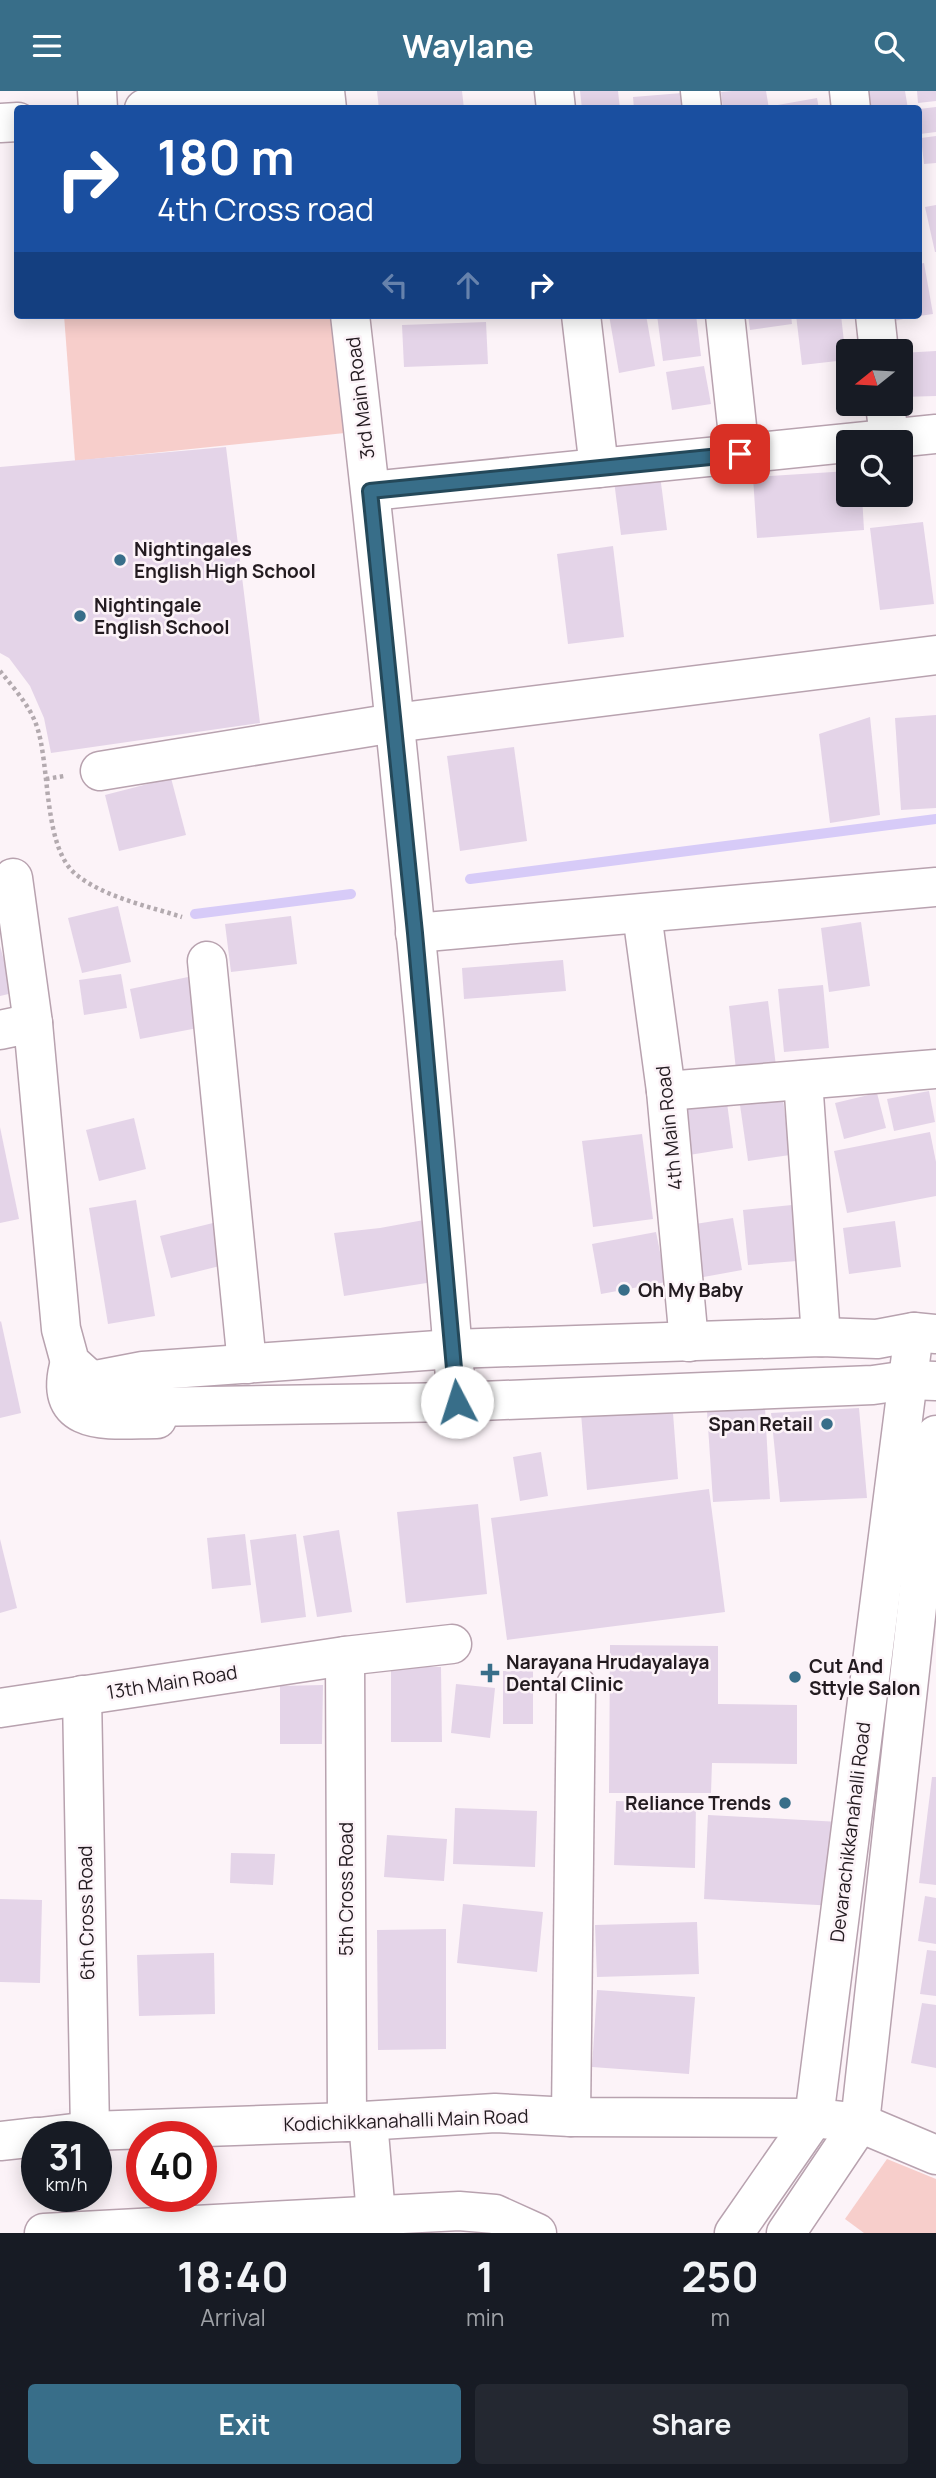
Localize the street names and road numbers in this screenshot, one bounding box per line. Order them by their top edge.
street label: 3rd Main Road [340,335,380,461]
street label: 4th Main Road [650,1064,688,1192]
street label: 13th Main Road [105,1659,239,1705]
street label: Devarachikkanahalli Road [824,1720,876,1944]
street label: 5th Cross Road [333,1822,359,1956]
street label: 6th Cross Road [72,1845,100,1981]
street label: Kodichikkanahalli Main Road [283,2103,529,2137]

